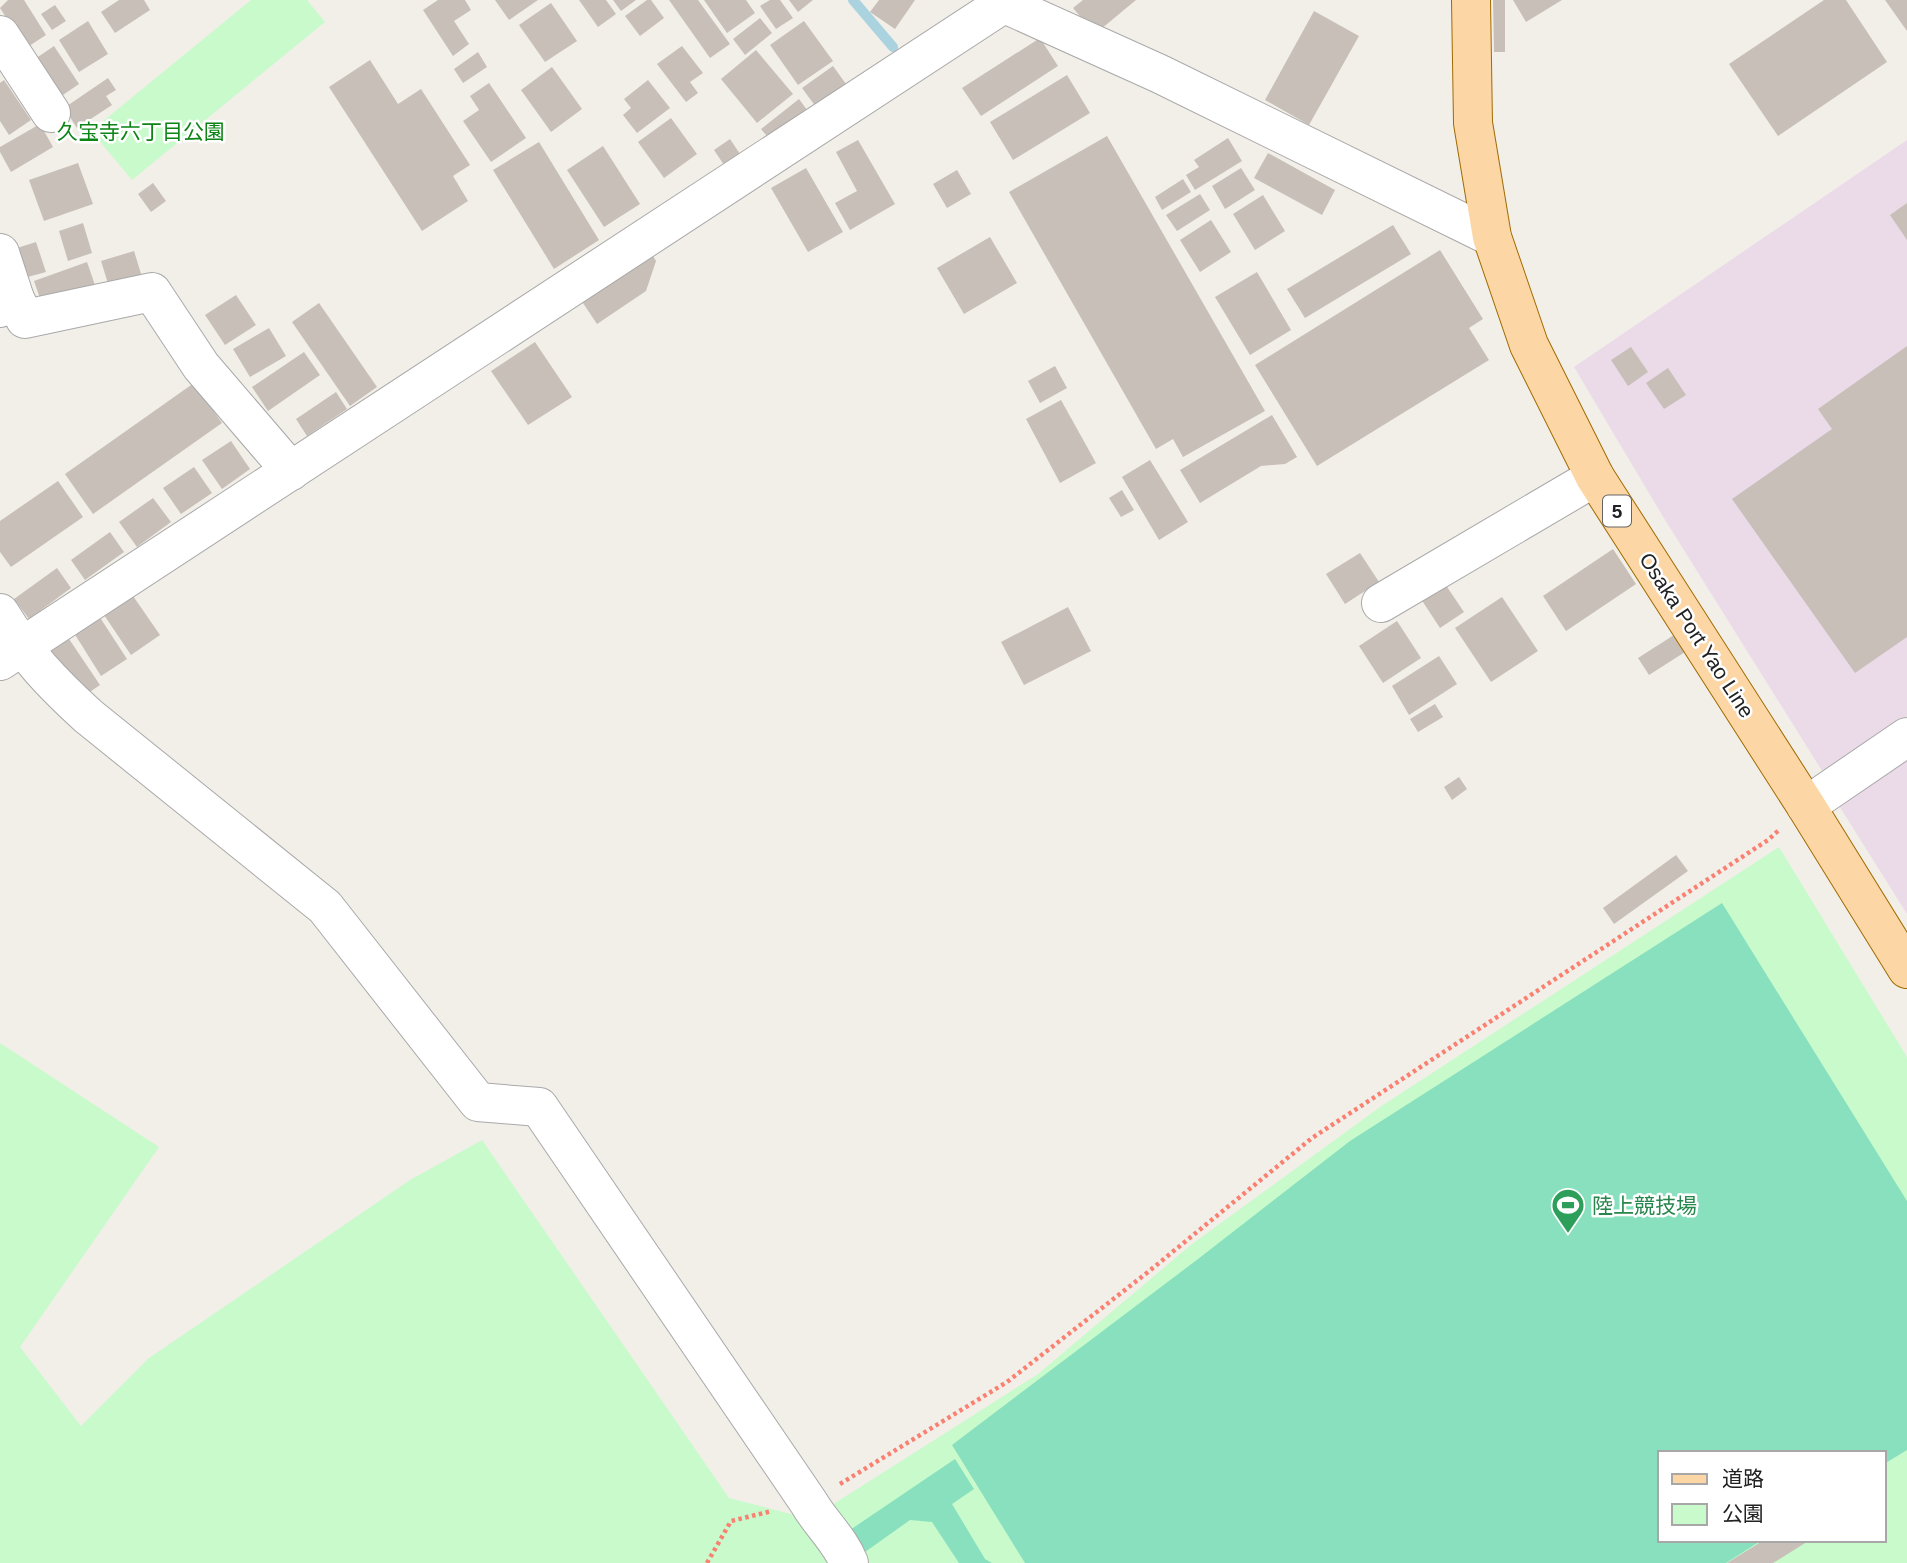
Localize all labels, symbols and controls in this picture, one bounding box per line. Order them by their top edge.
park label: 久宝寺六丁目公園 [57,120,225,143]
road number: 5 [1603,496,1631,526]
street label: Osaka Port Yao Line [1635,548,1759,722]
sports icon: 陸上競技場 [1549,1186,1587,1235]
place label: 陸上競技場 [1592,1194,1697,1217]
legend [1658,1451,1886,1542]
text: 道路 [1722,1467,1764,1490]
text: 公園 [1722,1502,1764,1525]

